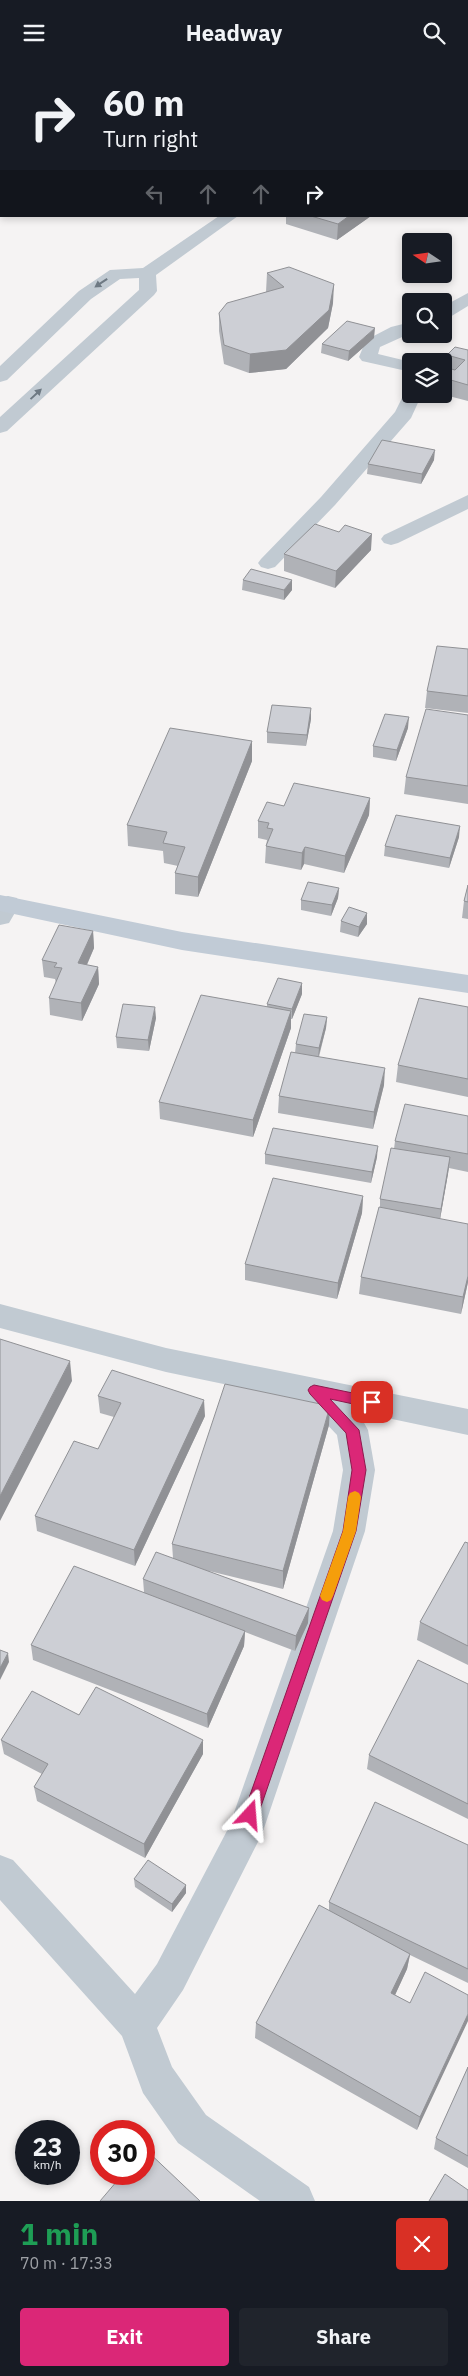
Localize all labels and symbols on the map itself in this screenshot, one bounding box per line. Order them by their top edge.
north arrow [402,233,452,283]
one-way arrow [94,278,108,288]
one-way arrow [29,388,41,400]
pin [351,1381,393,1423]
position arrow [223,1788,275,1840]
speed limit sign: 30 [90,2120,155,2185]

